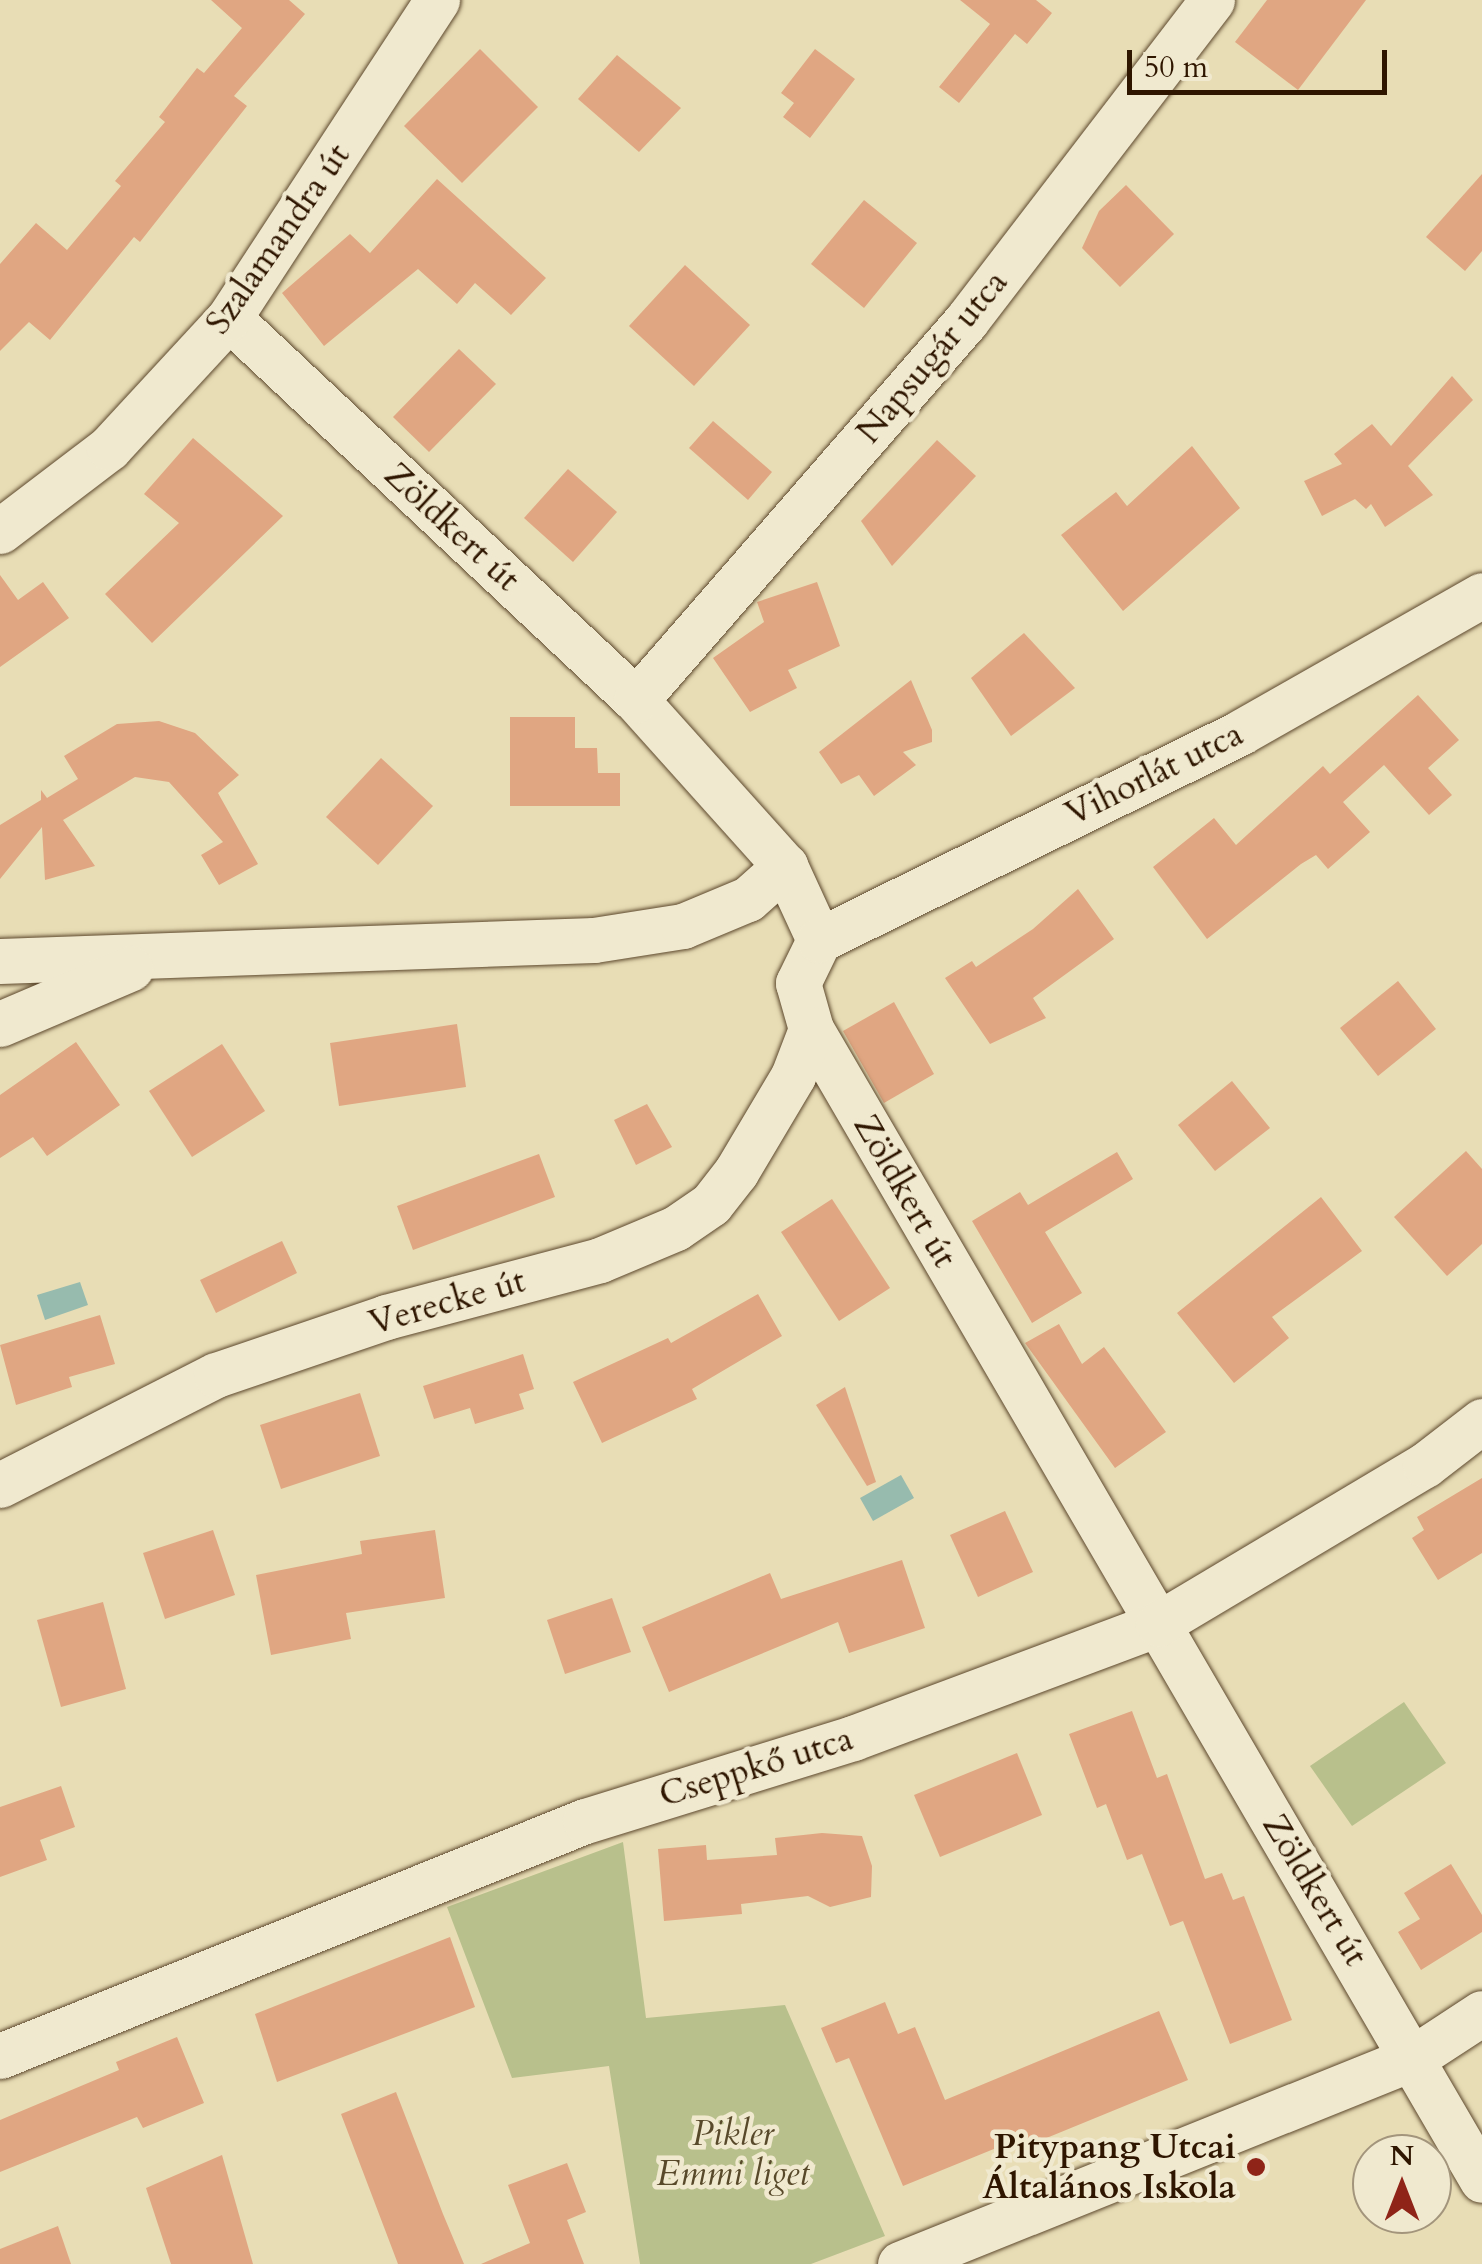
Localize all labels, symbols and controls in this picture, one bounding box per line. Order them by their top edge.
scale bar [1132,30,1392,92]
text: 50 m [1144,47,1208,88]
street label: Szalamandra út [197,136,359,342]
street label: Napsugár utca [848,262,1016,452]
street label: Zöldkert út [376,454,528,600]
street label: Vihorlát utca [1058,713,1250,835]
street label: Zöldkert út [844,1107,966,1275]
street label: Verecke út [364,1260,530,1344]
street label: Cseppkő utca [654,1718,858,1816]
street label: Zöldkert út [1253,1807,1377,1973]
park label: Pikler Emmi liget [657,2113,809,2195]
place label: Pitypang Utcai Általános Iskola [983,2126,1236,2208]
north arrow [1352,2134,1452,2234]
text: N [1390,2137,1414,2175]
marker: Pitypang Utcai Általános Iskola [1245,2156,1267,2178]

